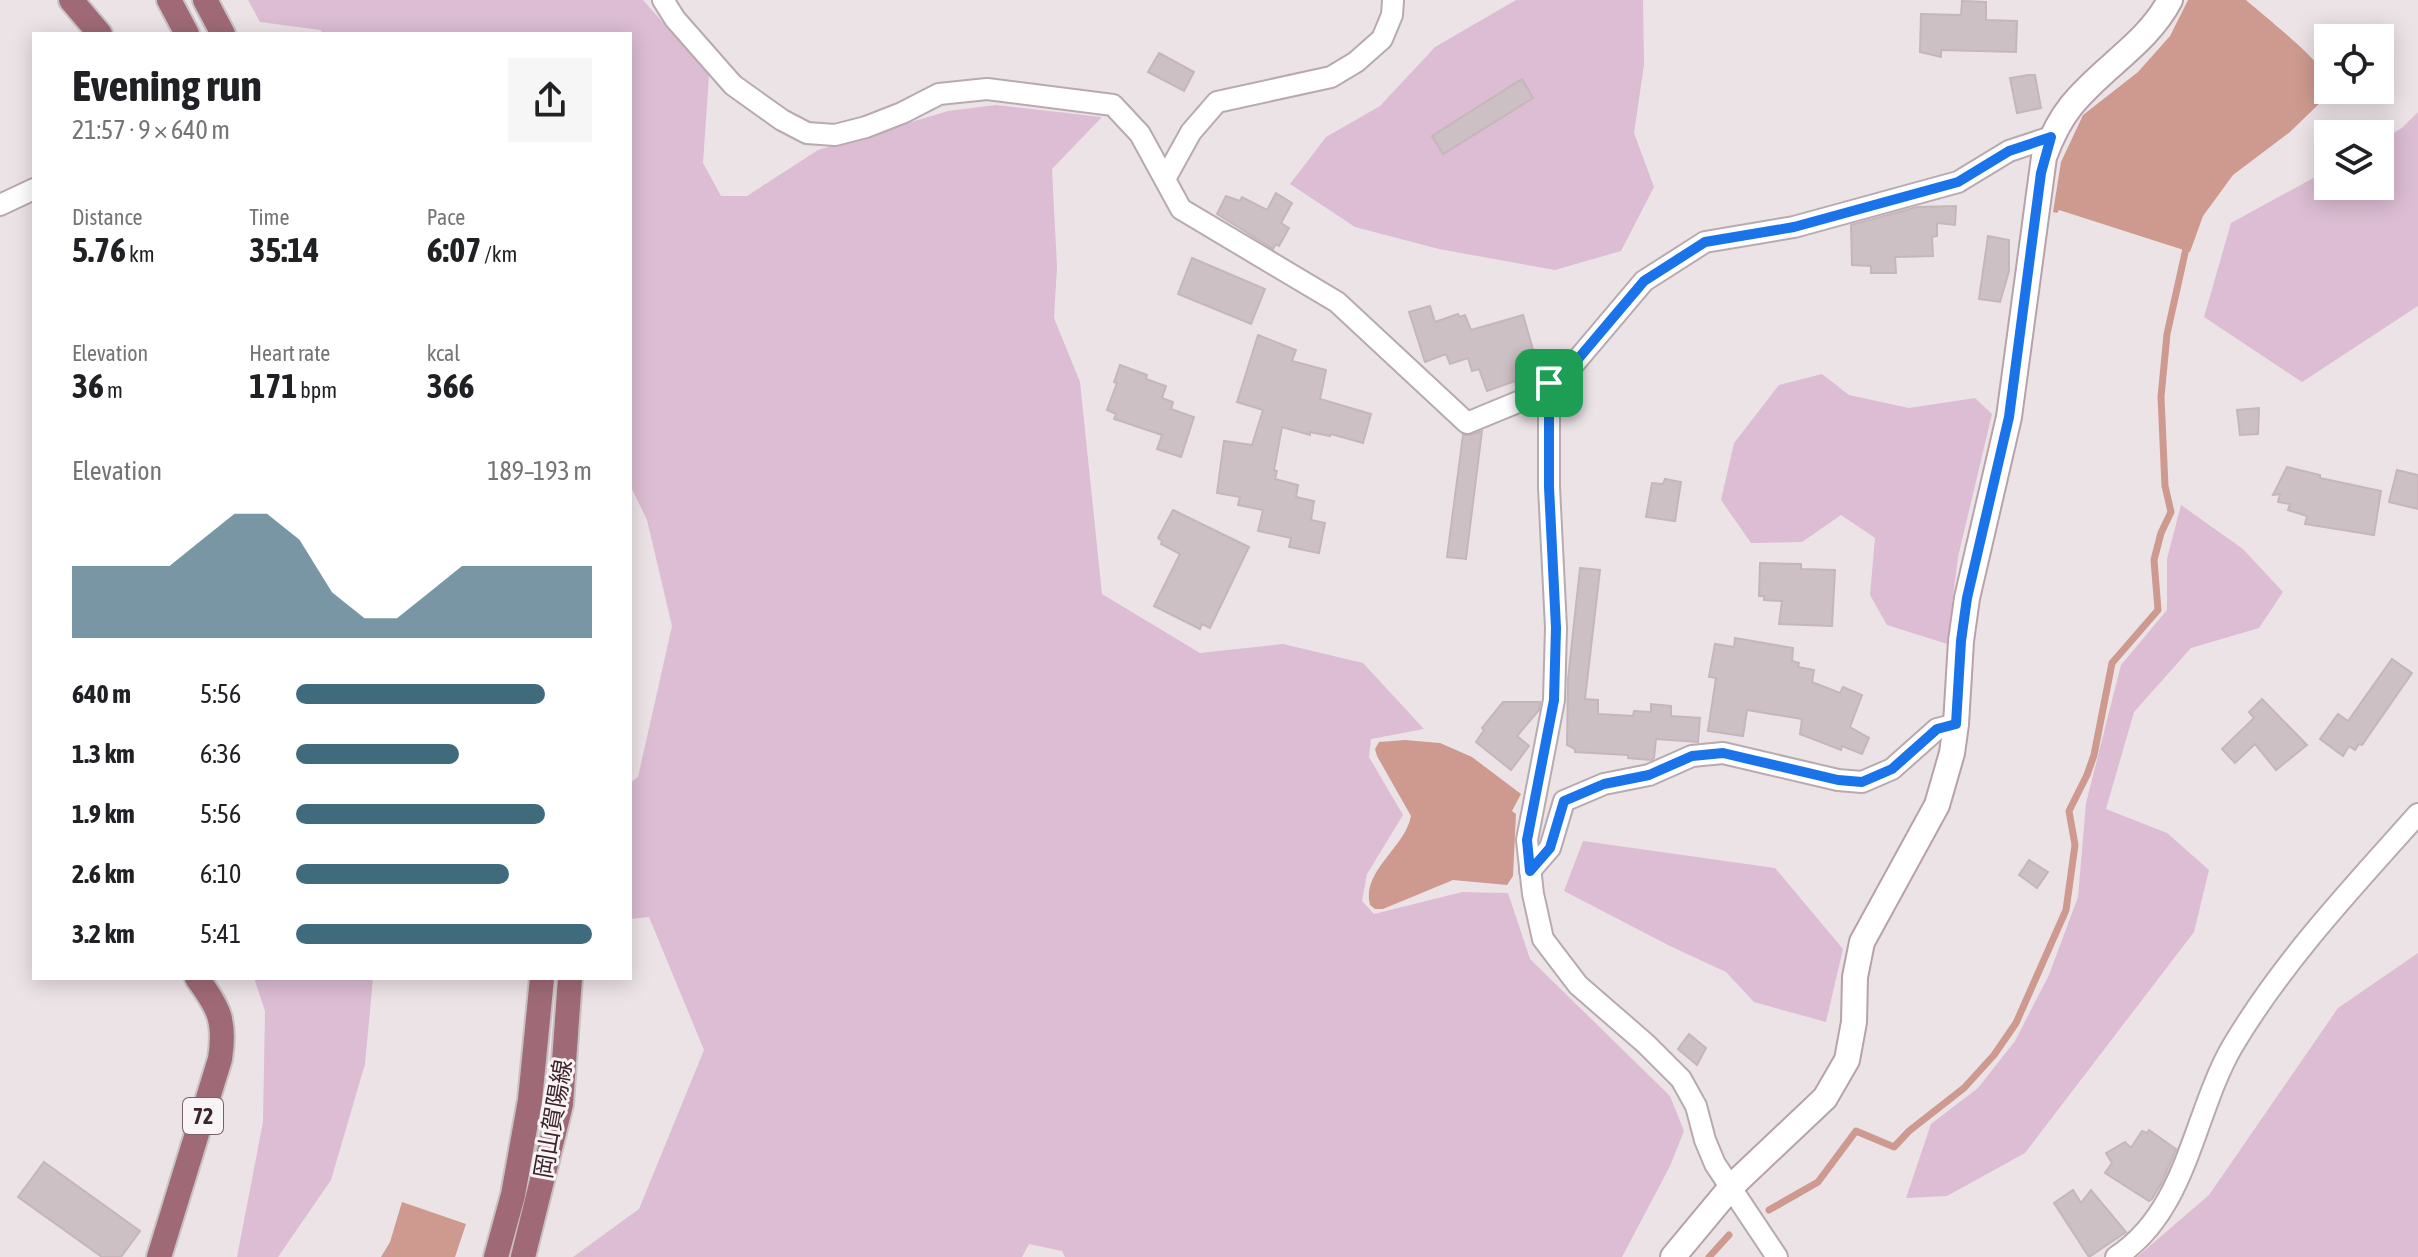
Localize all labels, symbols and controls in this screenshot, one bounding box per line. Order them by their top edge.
map controls [2314,24,2394,200]
button: locate [2314,24,2394,104]
button: share [508,58,592,142]
text: Evening run [72,60,262,110]
text: 21:57 · 9 × 640 m [72,115,230,145]
button: layers [2314,120,2394,200]
text: Distance [72,204,143,230]
text: Time [249,204,289,230]
text: Pace [427,204,465,230]
text: 5.76 [72,230,126,269]
text: 35:14 [249,230,319,269]
text: 6:07 [427,230,481,269]
text: km [126,241,155,267]
text: /km [481,241,517,267]
text: Elevation [72,340,148,366]
text: Heart rate [249,340,330,366]
text: kcal [427,340,460,366]
pin [1515,349,1583,417]
icon: arrive [1527,361,1571,405]
text: 36 [72,366,104,405]
text: 171 [249,366,297,405]
text: 366 [427,366,475,405]
text: m [104,377,123,403]
text: bpm [297,377,337,403]
text: Elevation [72,456,162,486]
text: 189–193 m [487,456,592,486]
text: 640 m [72,679,131,709]
text: 5:56 [200,679,241,709]
text: 1.3 km [72,739,135,769]
text: 6:36 [200,739,241,769]
text: 1.9 km [72,799,135,829]
text: 5:56 [200,799,241,829]
text: 2.6 km [72,859,135,889]
text: 6:10 [200,859,241,889]
text: 3.2 km [72,919,135,949]
text: 5:41 [200,919,241,949]
street label: 岡山賀陽線 [529,1058,577,1180]
road number: 72 [183,1098,223,1134]

